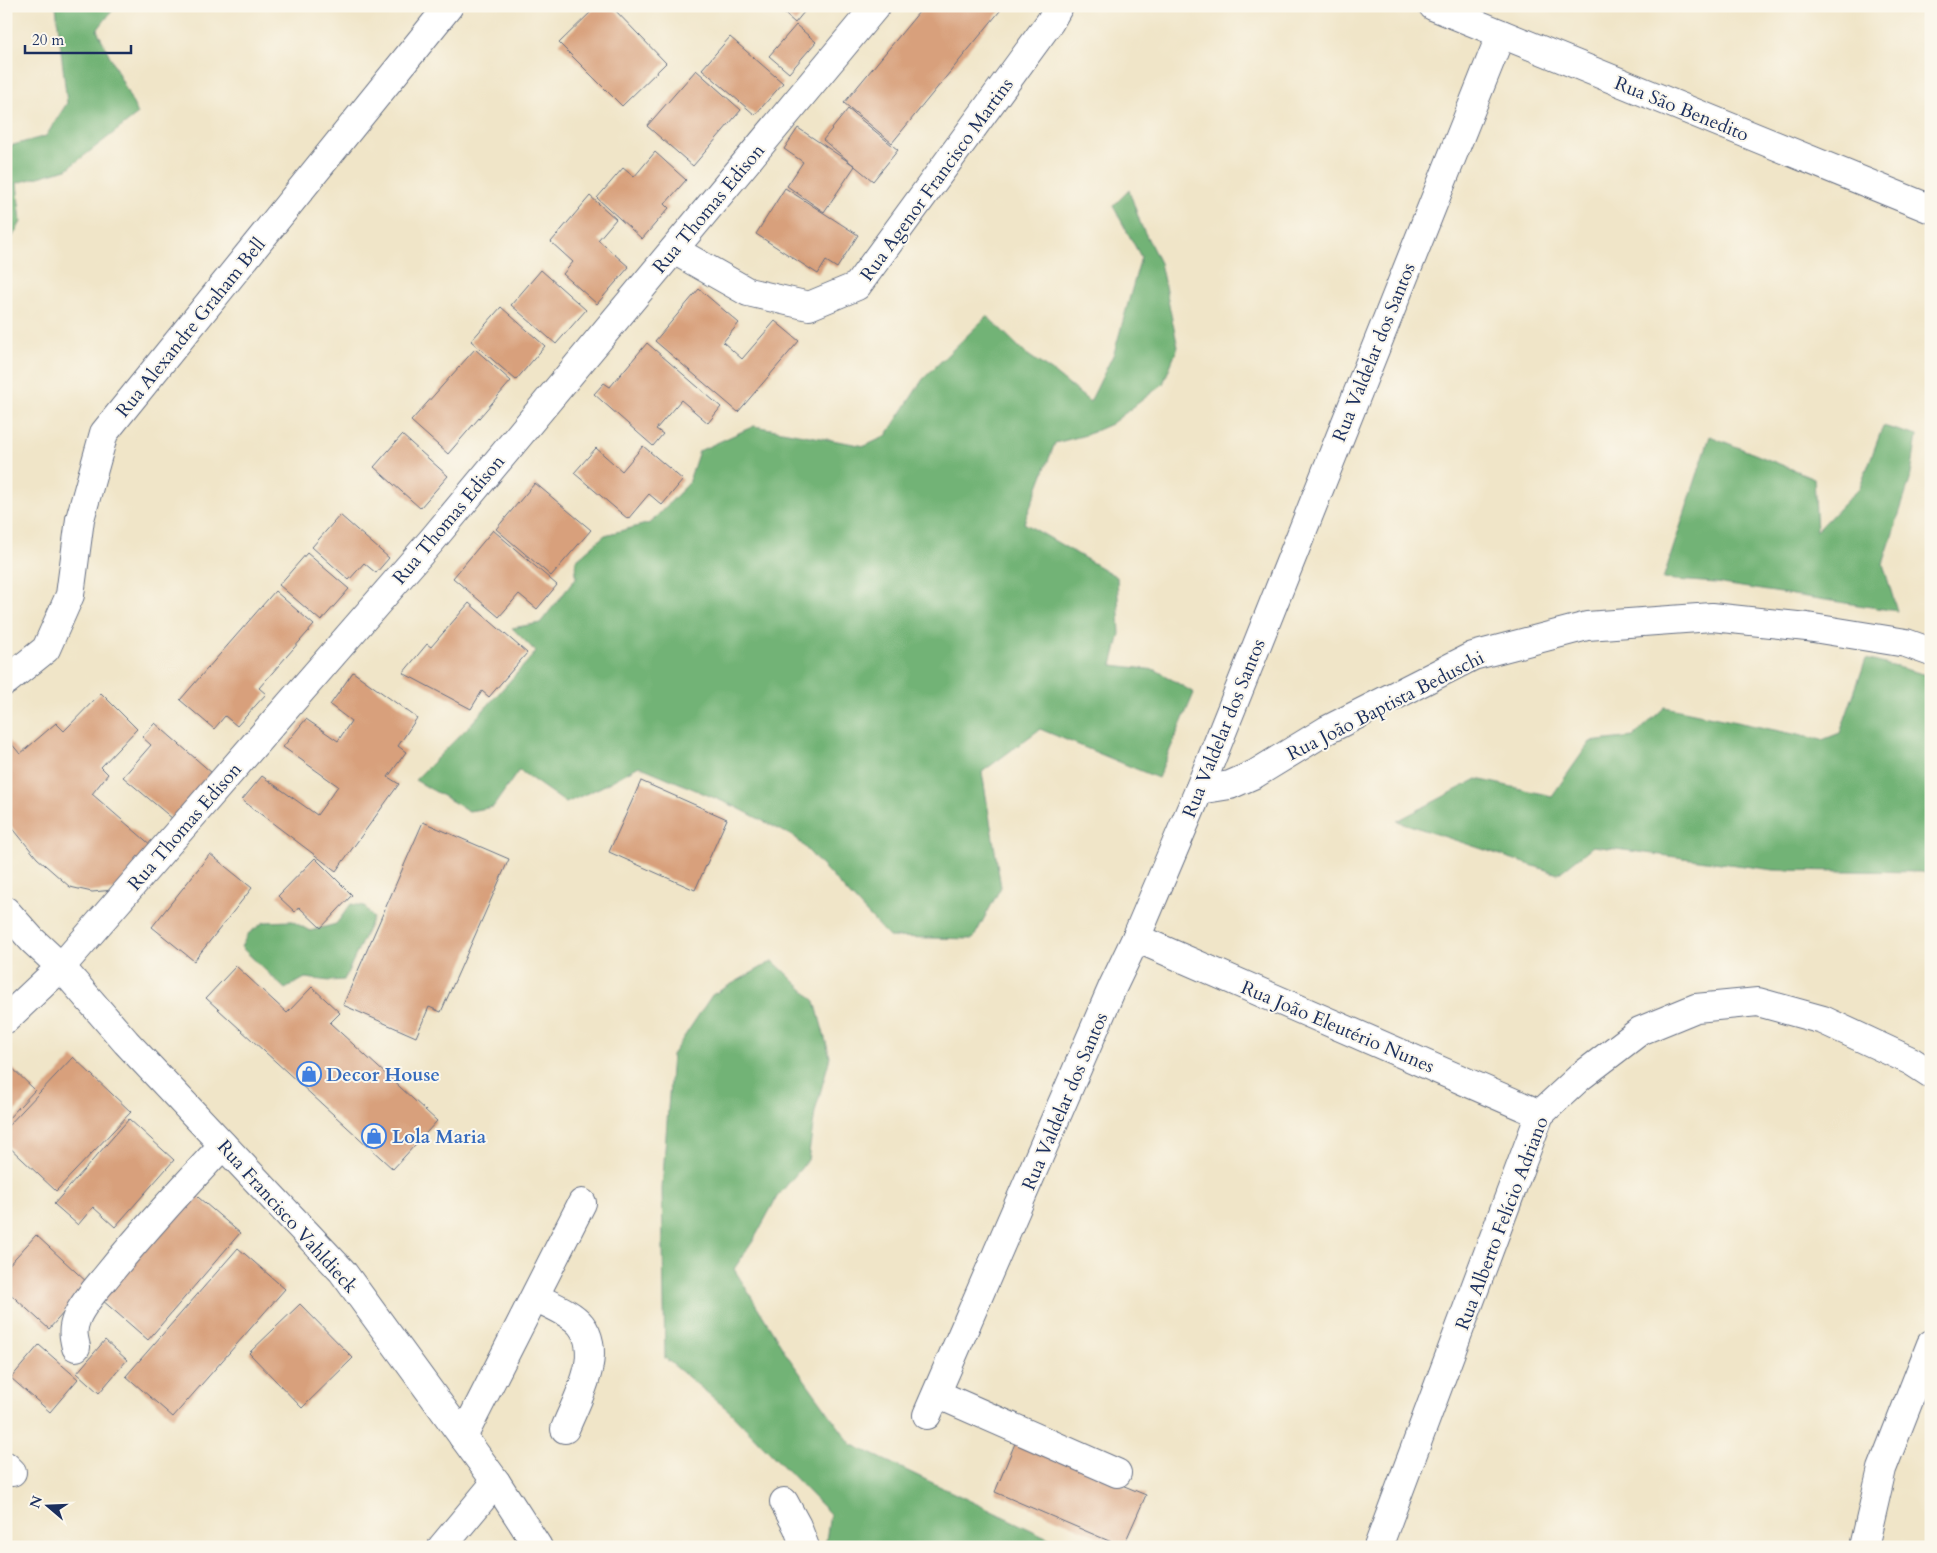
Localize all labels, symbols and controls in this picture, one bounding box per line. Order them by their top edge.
scale bar [25,22,131,54]
text: 20 m [32,30,64,50]
street label: Rua São Benedito [1611,70,1753,148]
street label: Rua Agenor Francisco Martins [854,73,1019,287]
street label: Rua Thomas Edison [647,138,771,279]
street label: Rua Alexandre Graham Bell [110,232,272,423]
street label: Rua Valdelar dos Santos [1326,259,1422,446]
street label: Rua Thomas Edison [387,449,511,590]
street label: Rua Valdelar dos Santos [1176,635,1272,822]
street label: Rua João Baptista Beduschi [1282,645,1489,767]
street label: Rua Thomas Edison [122,757,248,896]
street label: Rua João Eleutério Nunes [1237,974,1438,1079]
street label: Rua Valdelar dos Santos [1016,1009,1114,1194]
shop icon: Decor House [296,1061,322,1087]
place label: Decor House [326,1062,440,1088]
street label: Rua Alberto Felício Adriano [1449,1113,1555,1334]
shop icon: Lola Maria [361,1123,387,1149]
place label: Lola Maria [392,1124,487,1150]
street label: Rua Francisco Vahldieck [211,1134,364,1300]
north arrow [22,1480,72,1530]
text: N [25,1493,47,1511]

